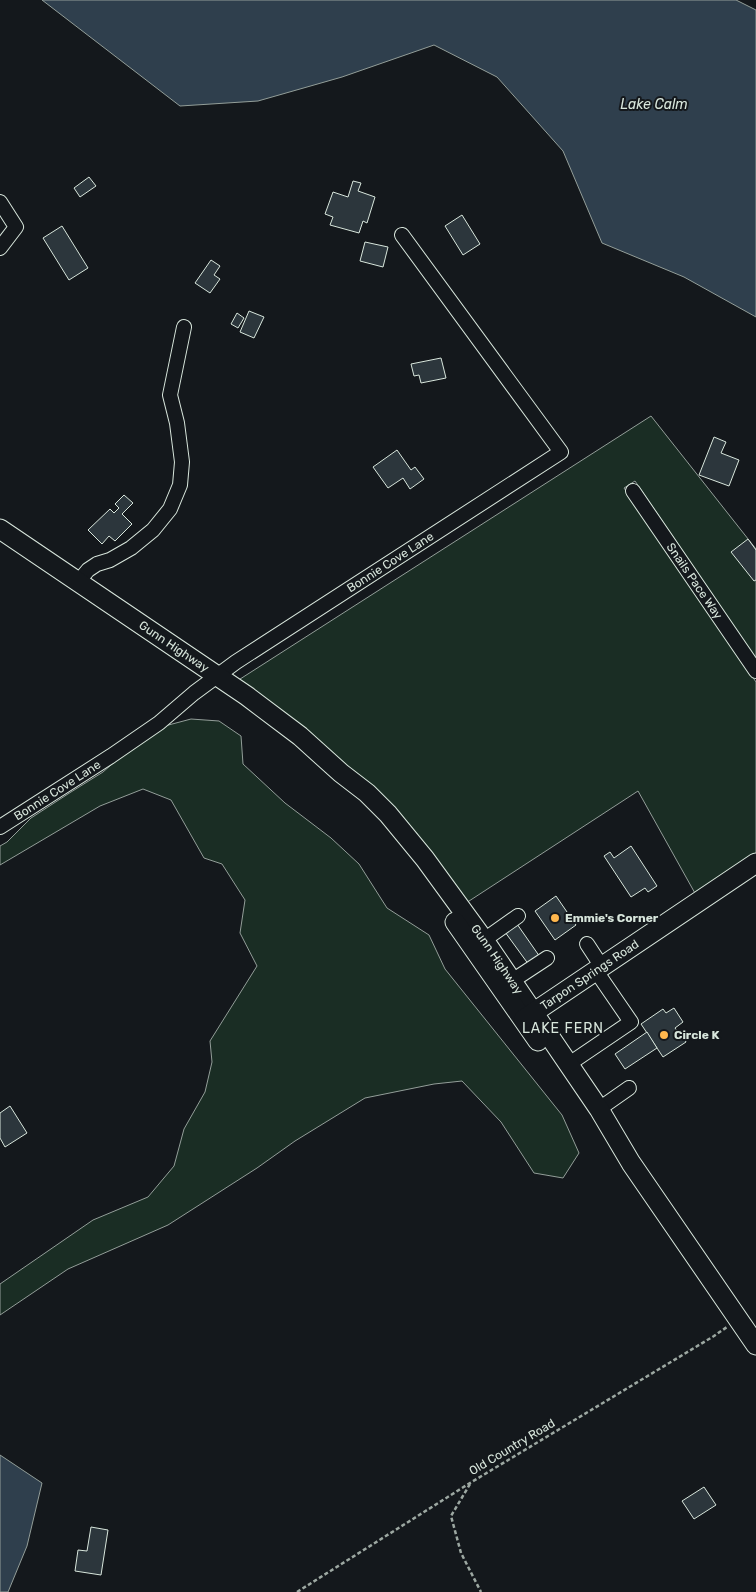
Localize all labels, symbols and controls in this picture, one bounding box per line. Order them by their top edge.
water label: Lake Calm [620,96,688,113]
street label: Bonnie Cove Lane [344,529,436,595]
street label: Snails Pace Way [664,540,726,622]
street label: Gunn Highway [136,618,212,675]
street label: Bonnie Cove Lane [11,757,104,823]
place label: Emmie's Corner [565,911,659,925]
marker: Emmie's Corner [549,912,561,924]
street label: Gunn Highway [468,922,526,997]
street label: Tarpon Springs Road [538,937,641,1013]
district label: LAKE FERN [522,1020,604,1037]
place label: Circle K [674,1028,719,1042]
marker: Circle K [658,1029,670,1041]
street label: Old Country Road [467,1416,557,1478]

